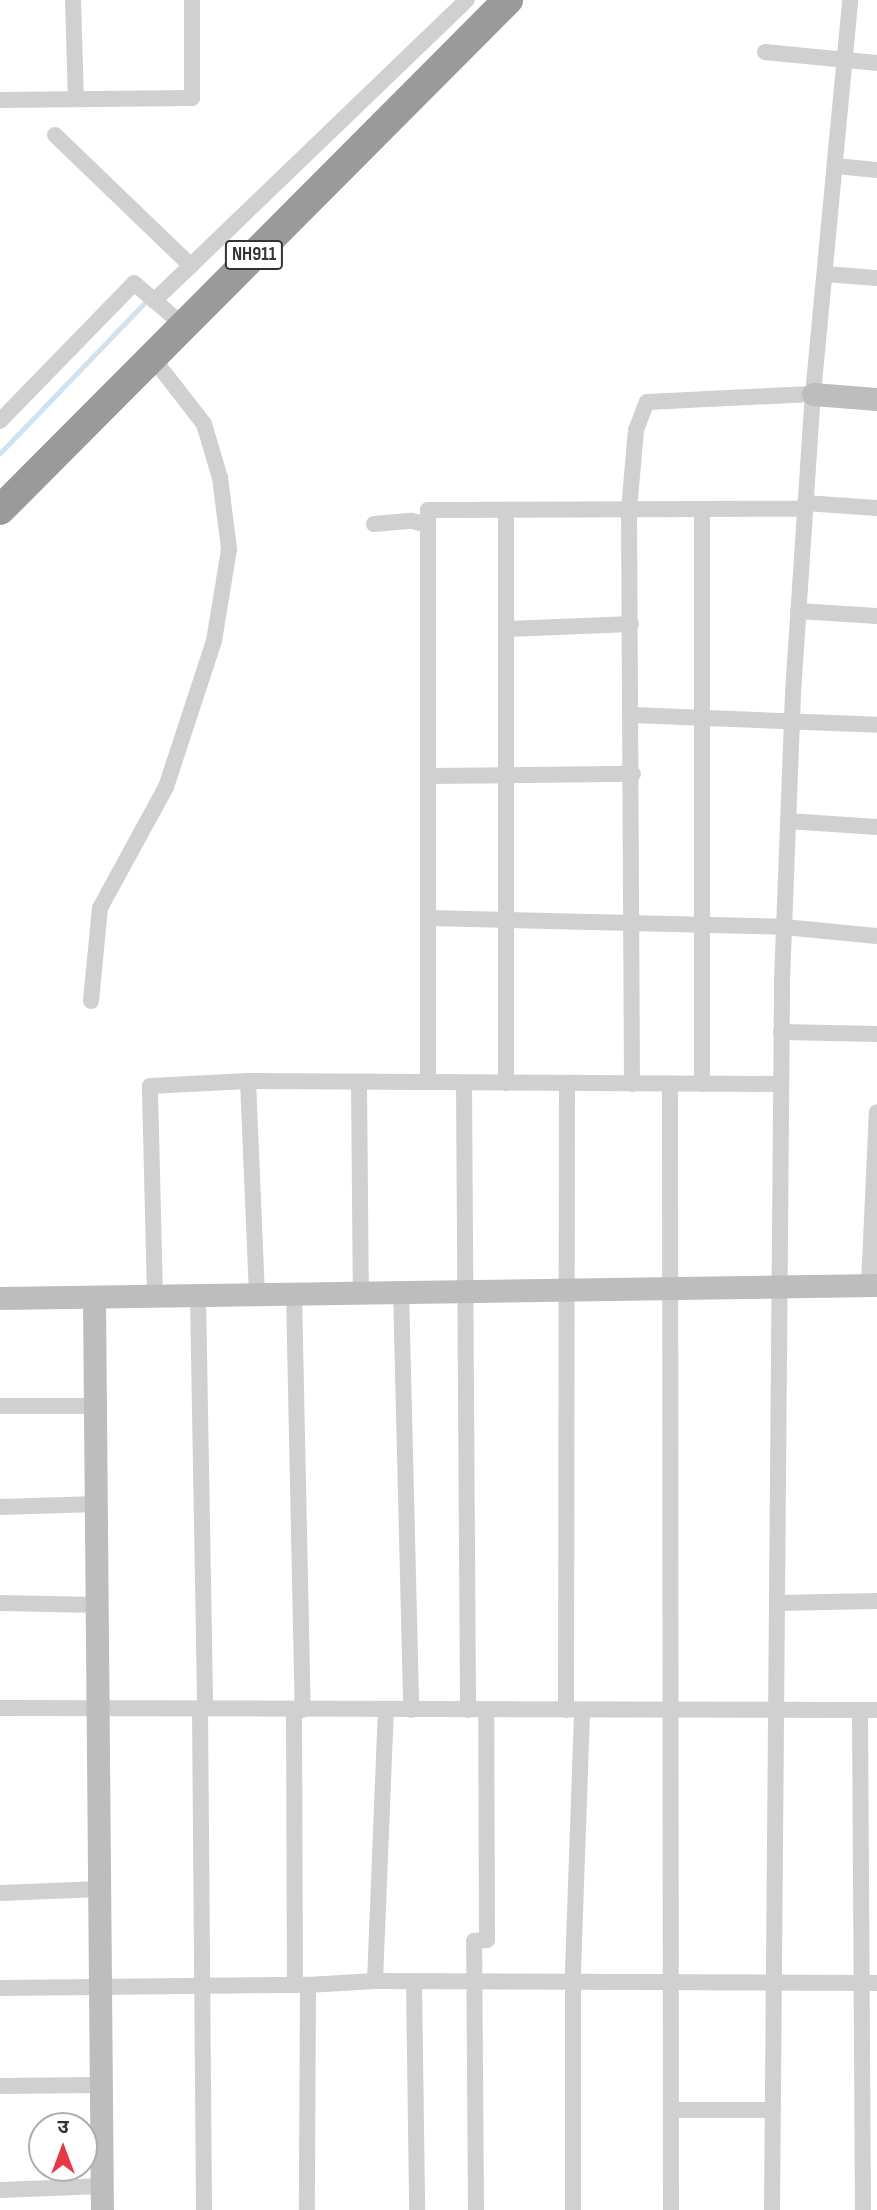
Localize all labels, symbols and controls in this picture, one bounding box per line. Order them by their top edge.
road number: NH911 [224,240,284,270]
north arrow [28,2112,98,2182]
text: उ [57,2116,69,2139]

